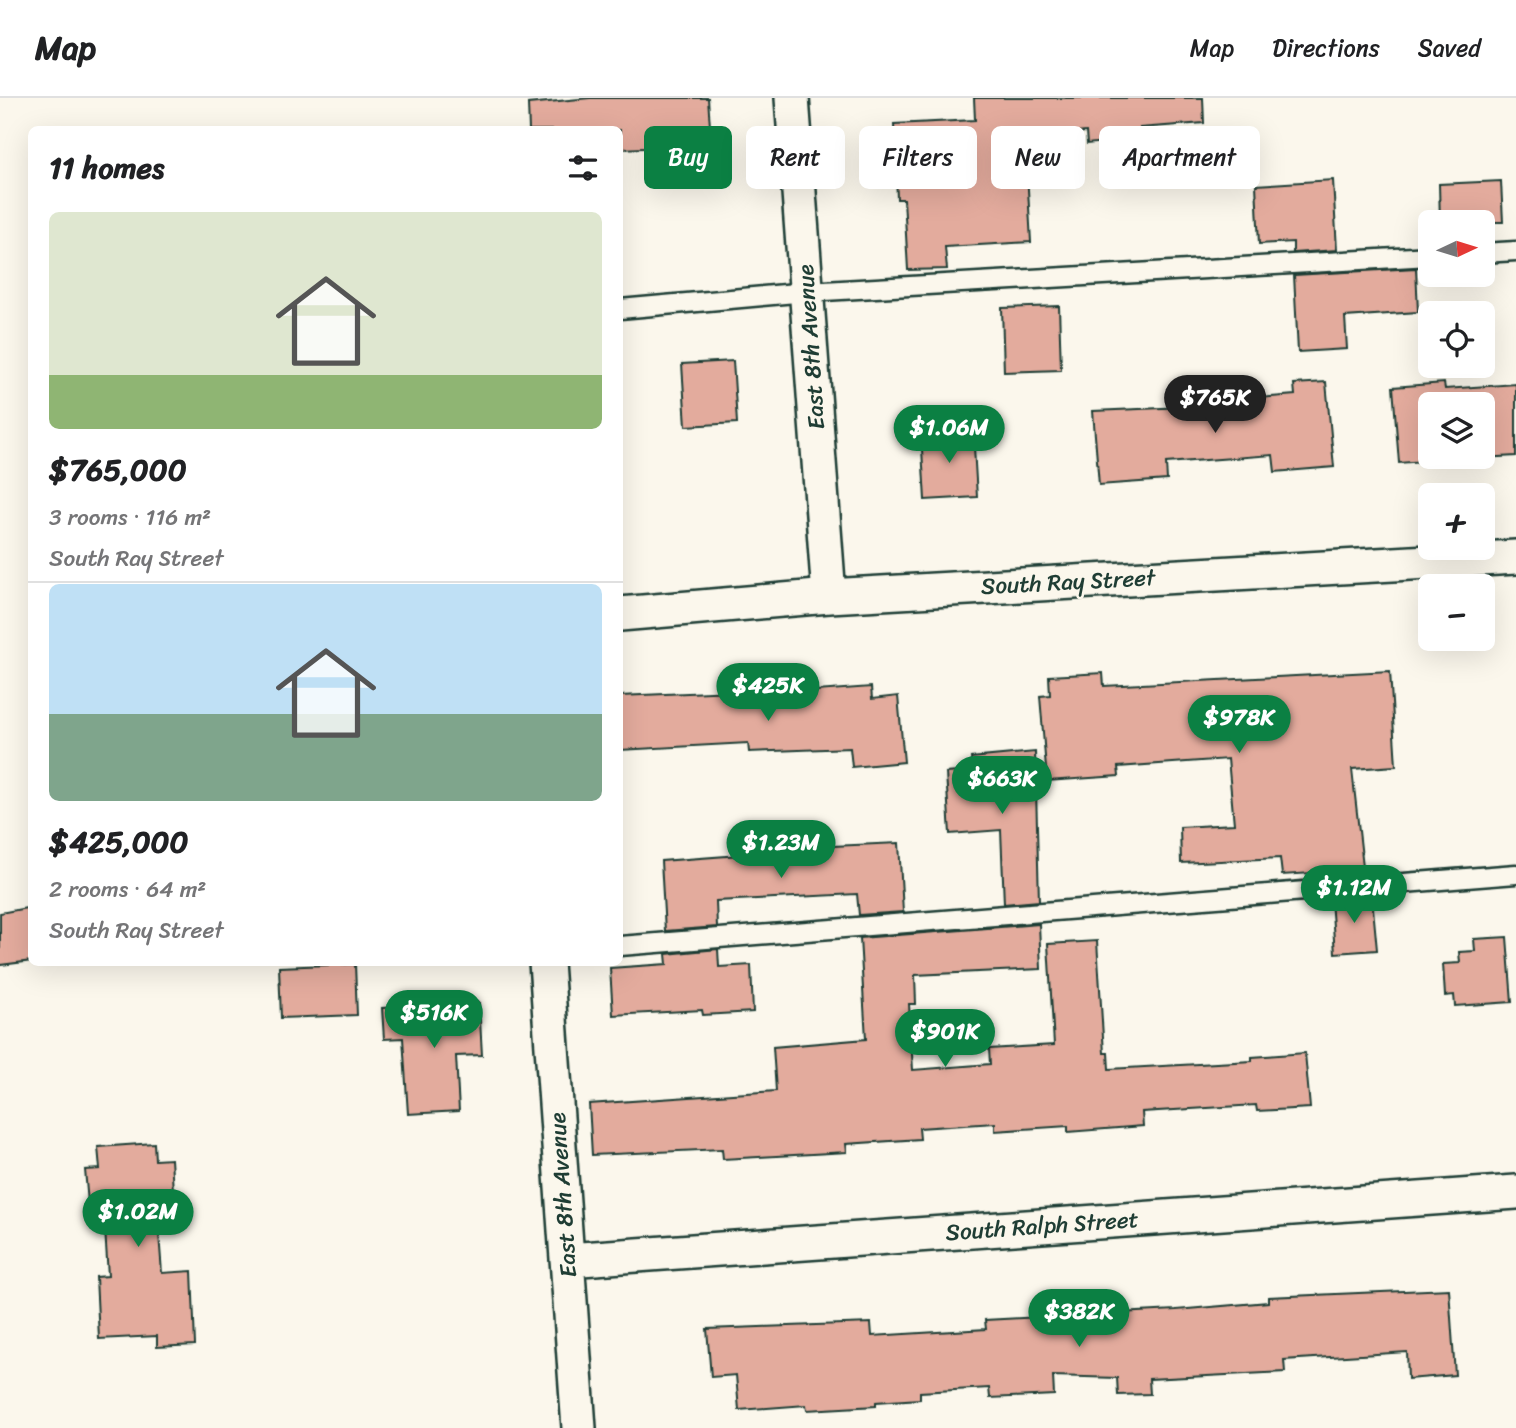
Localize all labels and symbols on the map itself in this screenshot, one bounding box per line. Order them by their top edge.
north arrow [1418,210,1494,287]
street label: East 8th Avenue [785,263,837,431]
pin: $765K [1166,376,1264,435]
pin: $1.06M [892,406,1006,465]
street label: South Ray Street [980,557,1158,607]
pin: $425K [719,664,817,723]
pin: $978K [1190,696,1288,755]
pin: $663K [953,756,1051,816]
pin: $1.23M [724,820,838,880]
pin: $1.12M [1297,866,1411,925]
pin: $516K [385,990,483,1050]
pin: $901K [896,1010,994,1069]
street label: East 8th Avenue [537,1111,589,1279]
pin: $1.02M [81,1190,195,1249]
street label: South Ralph Street [944,1199,1140,1253]
pin: $382K [1030,1290,1128,1349]

